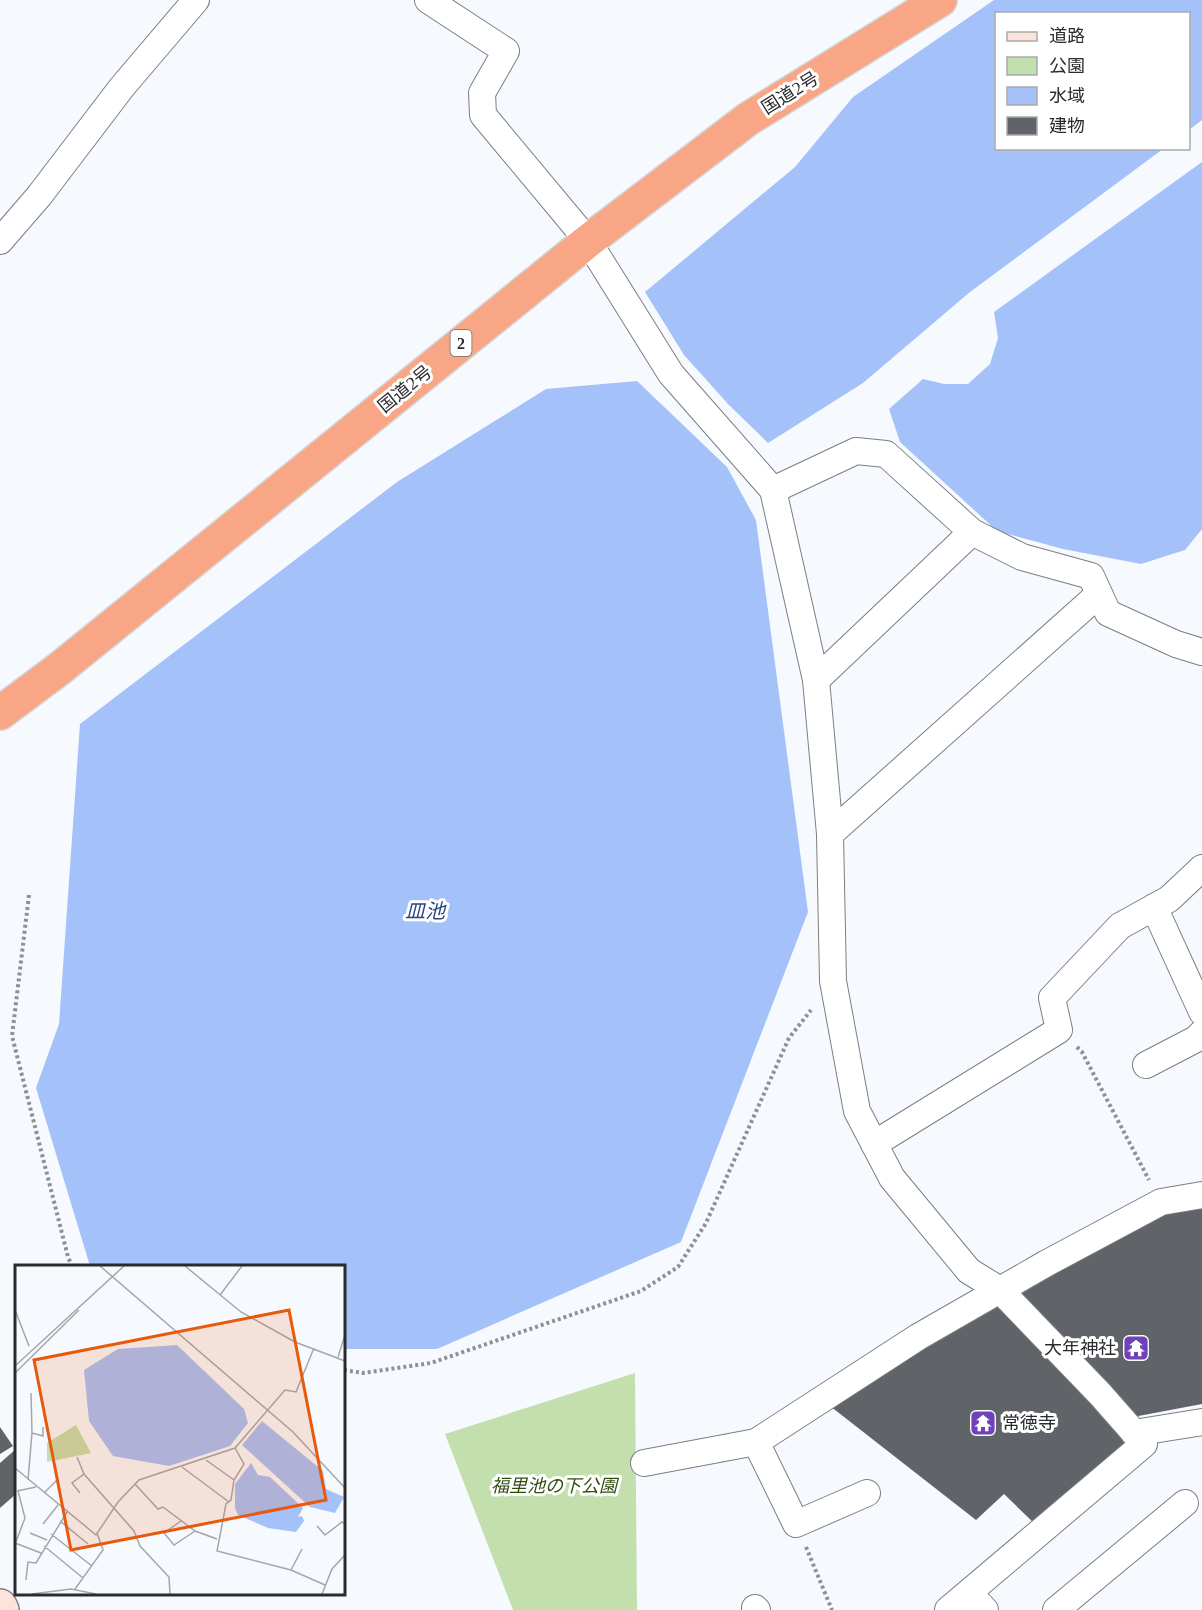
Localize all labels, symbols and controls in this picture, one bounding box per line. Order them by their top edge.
legend [995,12,1190,150]
text: 道路 [1049,26,1085,46]
text: 公園 [1049,56,1085,76]
street label: 国道2号 [758,68,822,118]
text: 水域 [1049,86,1085,106]
text: 建物 [1049,116,1085,136]
road number: 2 [450,330,472,356]
street label: 国道2号 [374,361,436,417]
water label: 皿池 [405,900,447,922]
inset map [15,1265,345,1595]
temple icon: 大年神社 [1121,1333,1151,1363]
place label: 大年神社 [1044,1338,1116,1358]
temple icon: 常徳寺 [968,1408,998,1438]
place label: 常徳寺 [1002,1413,1056,1433]
park label: 福里池の下公園 [491,1476,620,1496]

